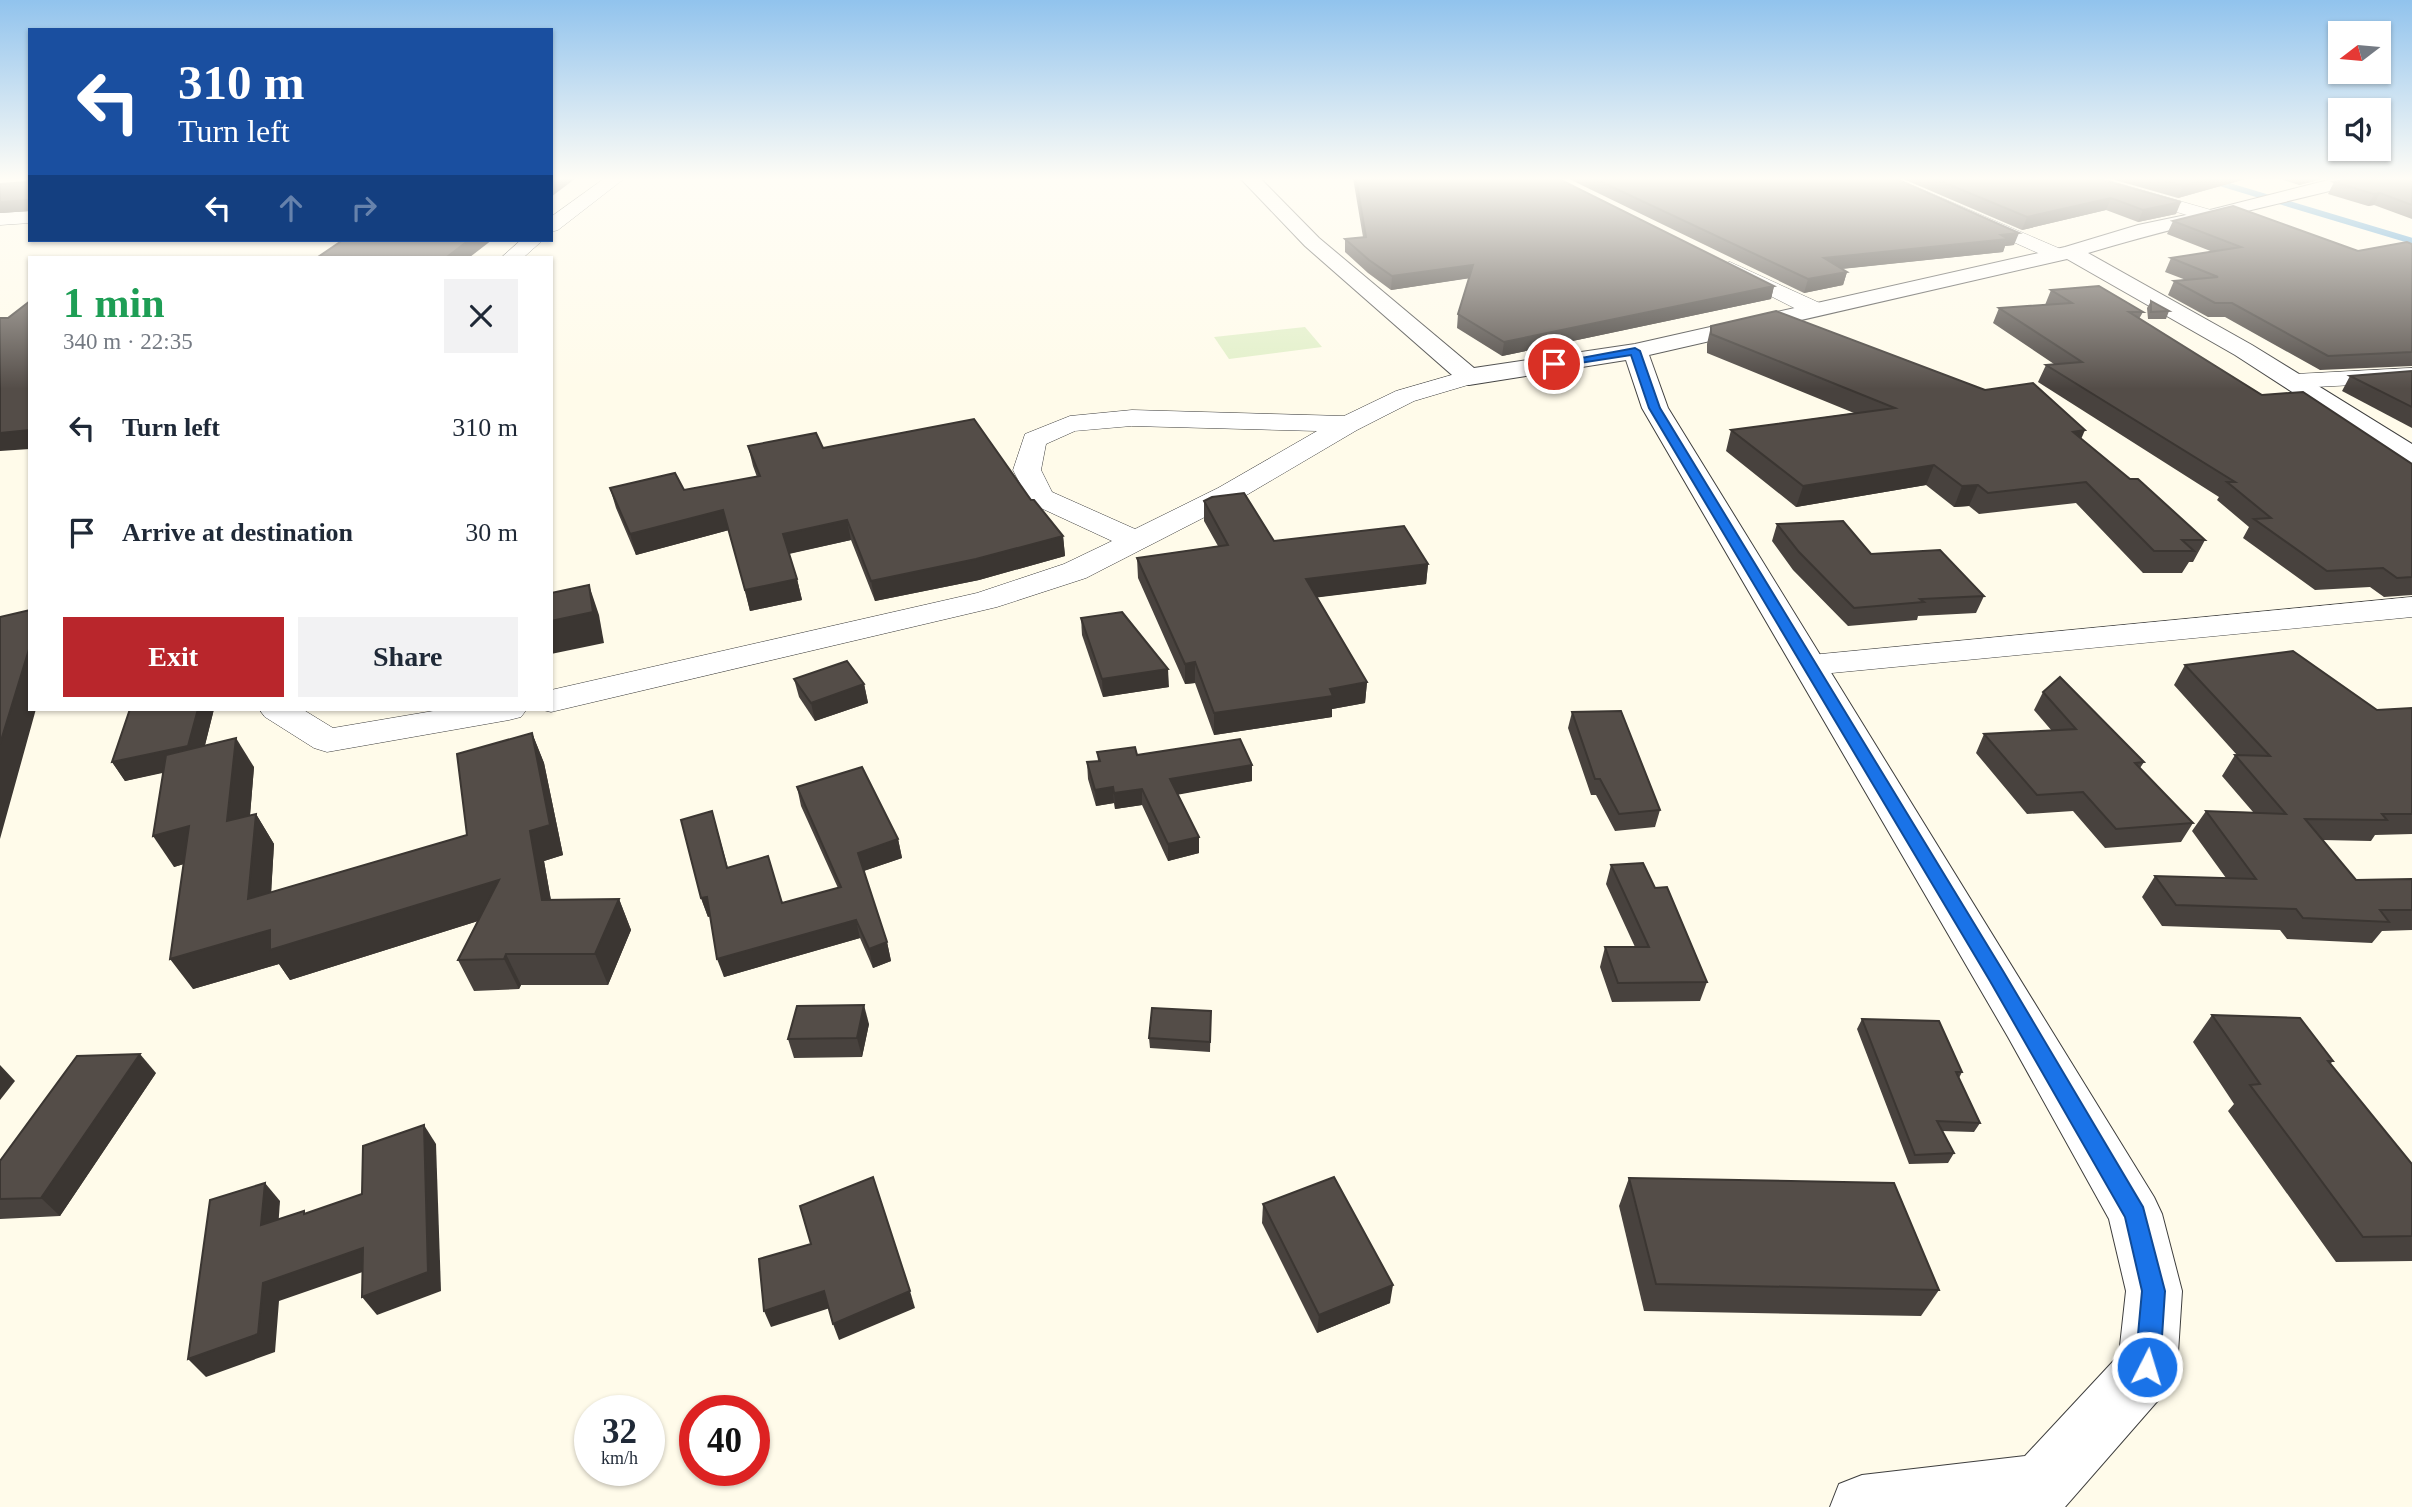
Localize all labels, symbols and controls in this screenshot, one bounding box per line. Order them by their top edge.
north arrow [2328,21,2390,84]
map controls [2328,21,2391,161]
text: 310 m [178,55,305,110]
icon: left [63,56,154,147]
button: sound [2328,98,2391,161]
text: Turn left [178,113,290,149]
icon: left [199,189,237,227]
icon: ahead [272,189,310,227]
icon: right [345,189,383,227]
button: close [444,279,518,353]
text: 1 min [63,280,165,326]
text: 340 m · 22:35 [63,329,193,354]
pin [1524,334,1584,394]
icon: arrive [1535,345,1573,383]
icon: left [63,409,101,447]
text: Turn left [122,413,220,442]
text: 310 m [452,413,518,442]
icon: arrive [63,514,101,552]
text: Arrive at destination [122,518,353,547]
text: 30 m [465,518,518,547]
button: Exit [63,617,284,697]
button: Share [298,617,518,697]
position arrow [2110,1330,2184,1404]
speed limit sign: 40 [679,1395,770,1486]
text: 32 [602,1412,637,1451]
text: km/h [601,1448,638,1468]

